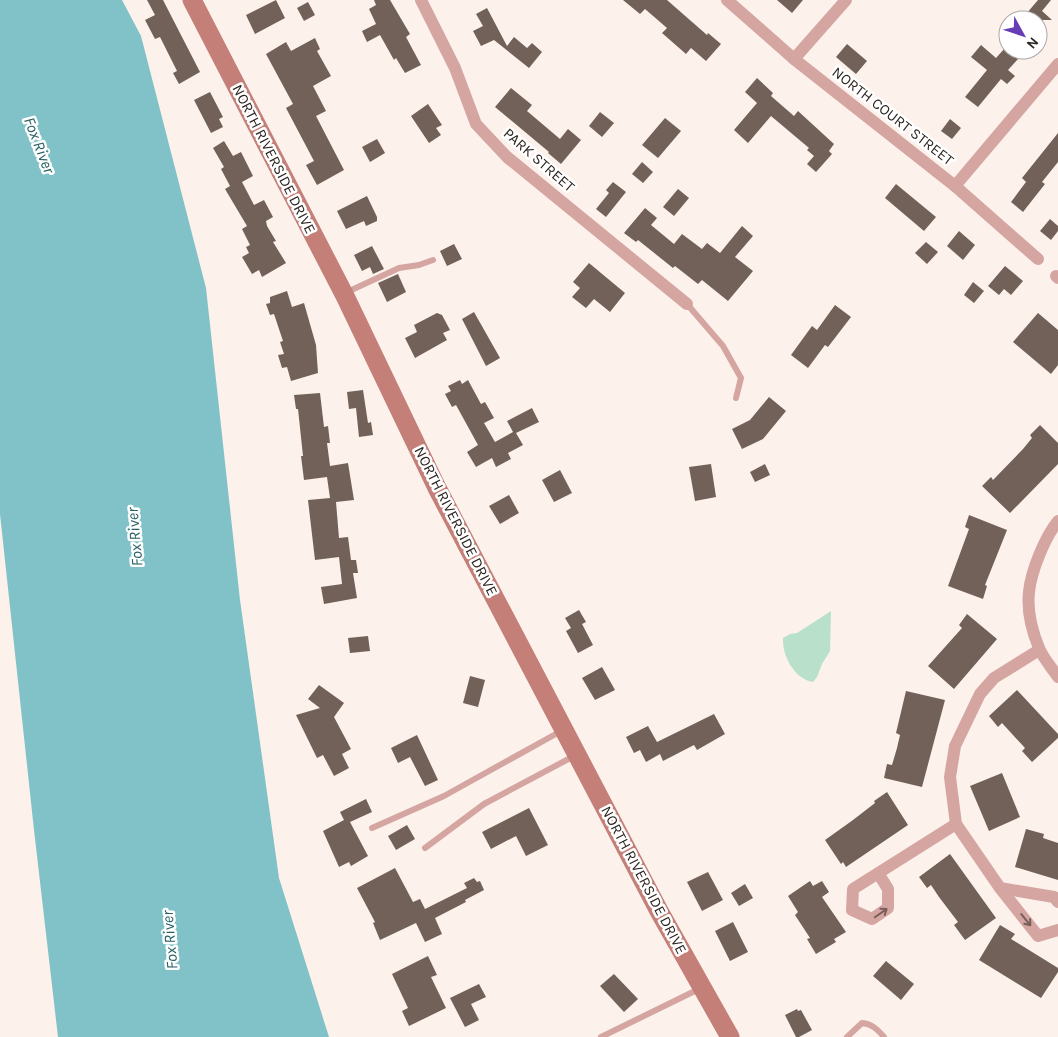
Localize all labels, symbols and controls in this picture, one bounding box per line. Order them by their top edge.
north arrow [998,10,1048,60]
text: N [1023,34,1042,52]
street label: NORTH COURT STREET [829,63,958,169]
street label: NORTH RIVERSIDE DRIVE [229,81,319,237]
water label: Fox River [20,114,59,177]
street label: PARK STREET [500,124,579,196]
street label: NORTH RIVERSIDE DRIVE [411,443,501,599]
water label: Fox River [122,506,147,567]
street label: NORTH RIVERSIDE DRIVE [597,803,691,957]
one-way arrow [873,908,887,918]
water label: Fox River [157,909,182,970]
one-way arrow [1020,913,1031,926]

